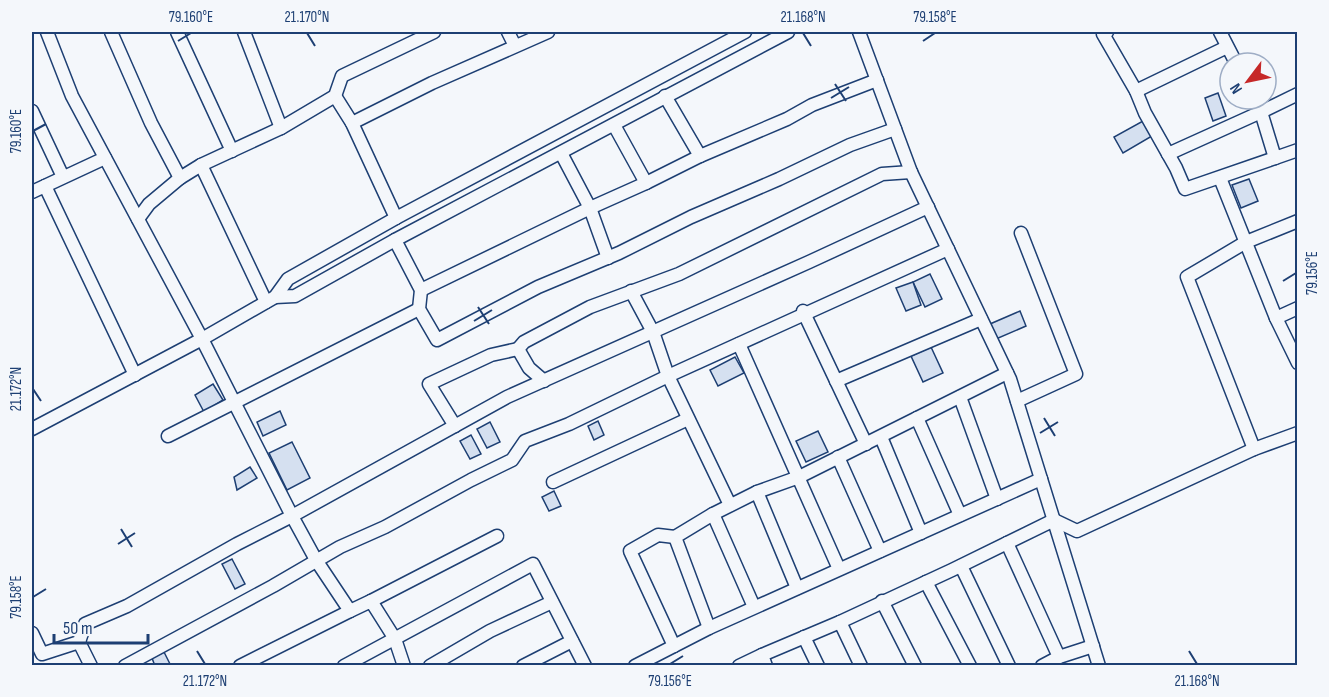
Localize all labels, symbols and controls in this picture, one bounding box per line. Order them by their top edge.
text: 79.160°E [169,8,213,27]
text: 21.170°N [285,8,329,27]
text: 21.168°N [780,8,826,27]
text: 79.158°E [913,8,957,27]
north arrow [1218,51,1278,111]
text: N [1226,79,1247,97]
text: 79.160°E [7,109,26,153]
text: 79.156°E [1303,251,1322,295]
text: 21.172°N [7,367,26,411]
text: 79.158°E [7,575,26,619]
scale bar [54,607,148,645]
text: 50 m [63,618,93,639]
text: 21.172°N [183,672,227,691]
text: 79.156°E [648,672,692,691]
text: 21.168°N [1174,672,1220,691]

